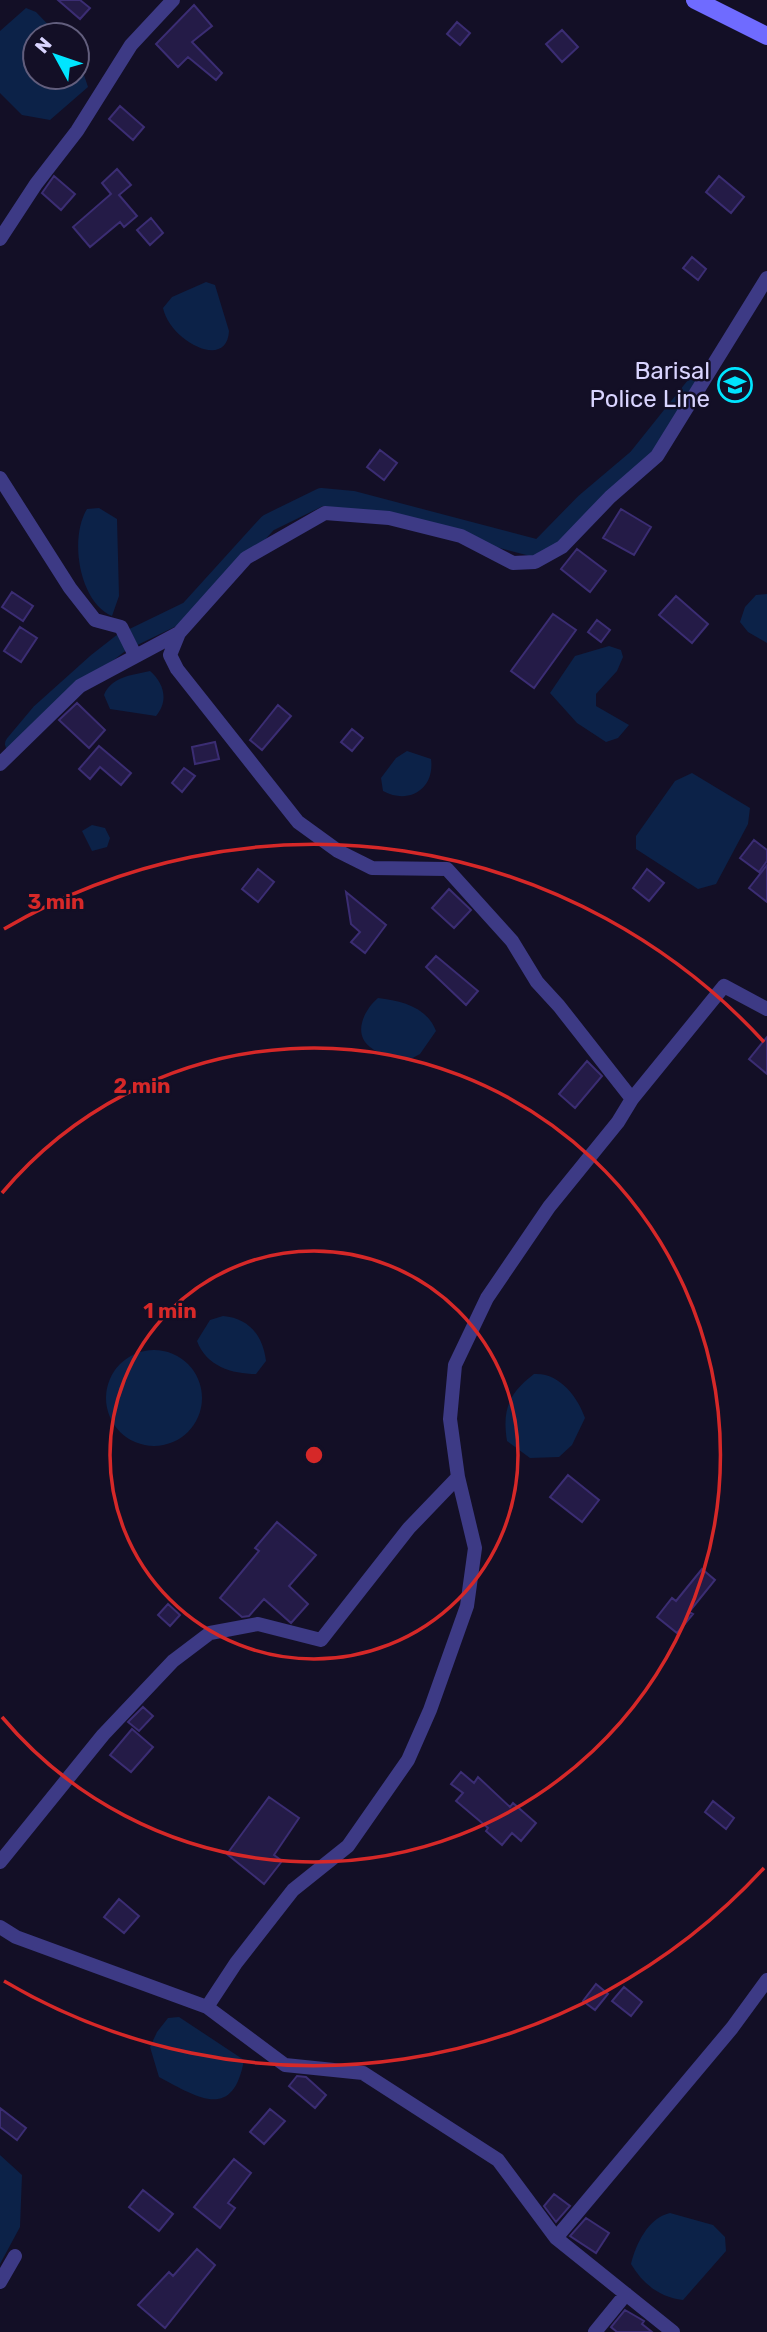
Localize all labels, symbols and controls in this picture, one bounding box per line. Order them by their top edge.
north arrow [21,21,91,91]
text: N [30,33,57,58]
place label: Barisal Police Line [589,357,710,413]
school or university icon: Barisal Police Line [716,366,754,404]
text: 3 min [27,889,85,914]
text: 2 min [114,1073,170,1098]
text: 1 min [143,1298,197,1323]
centre of rings [302,1443,326,1467]

